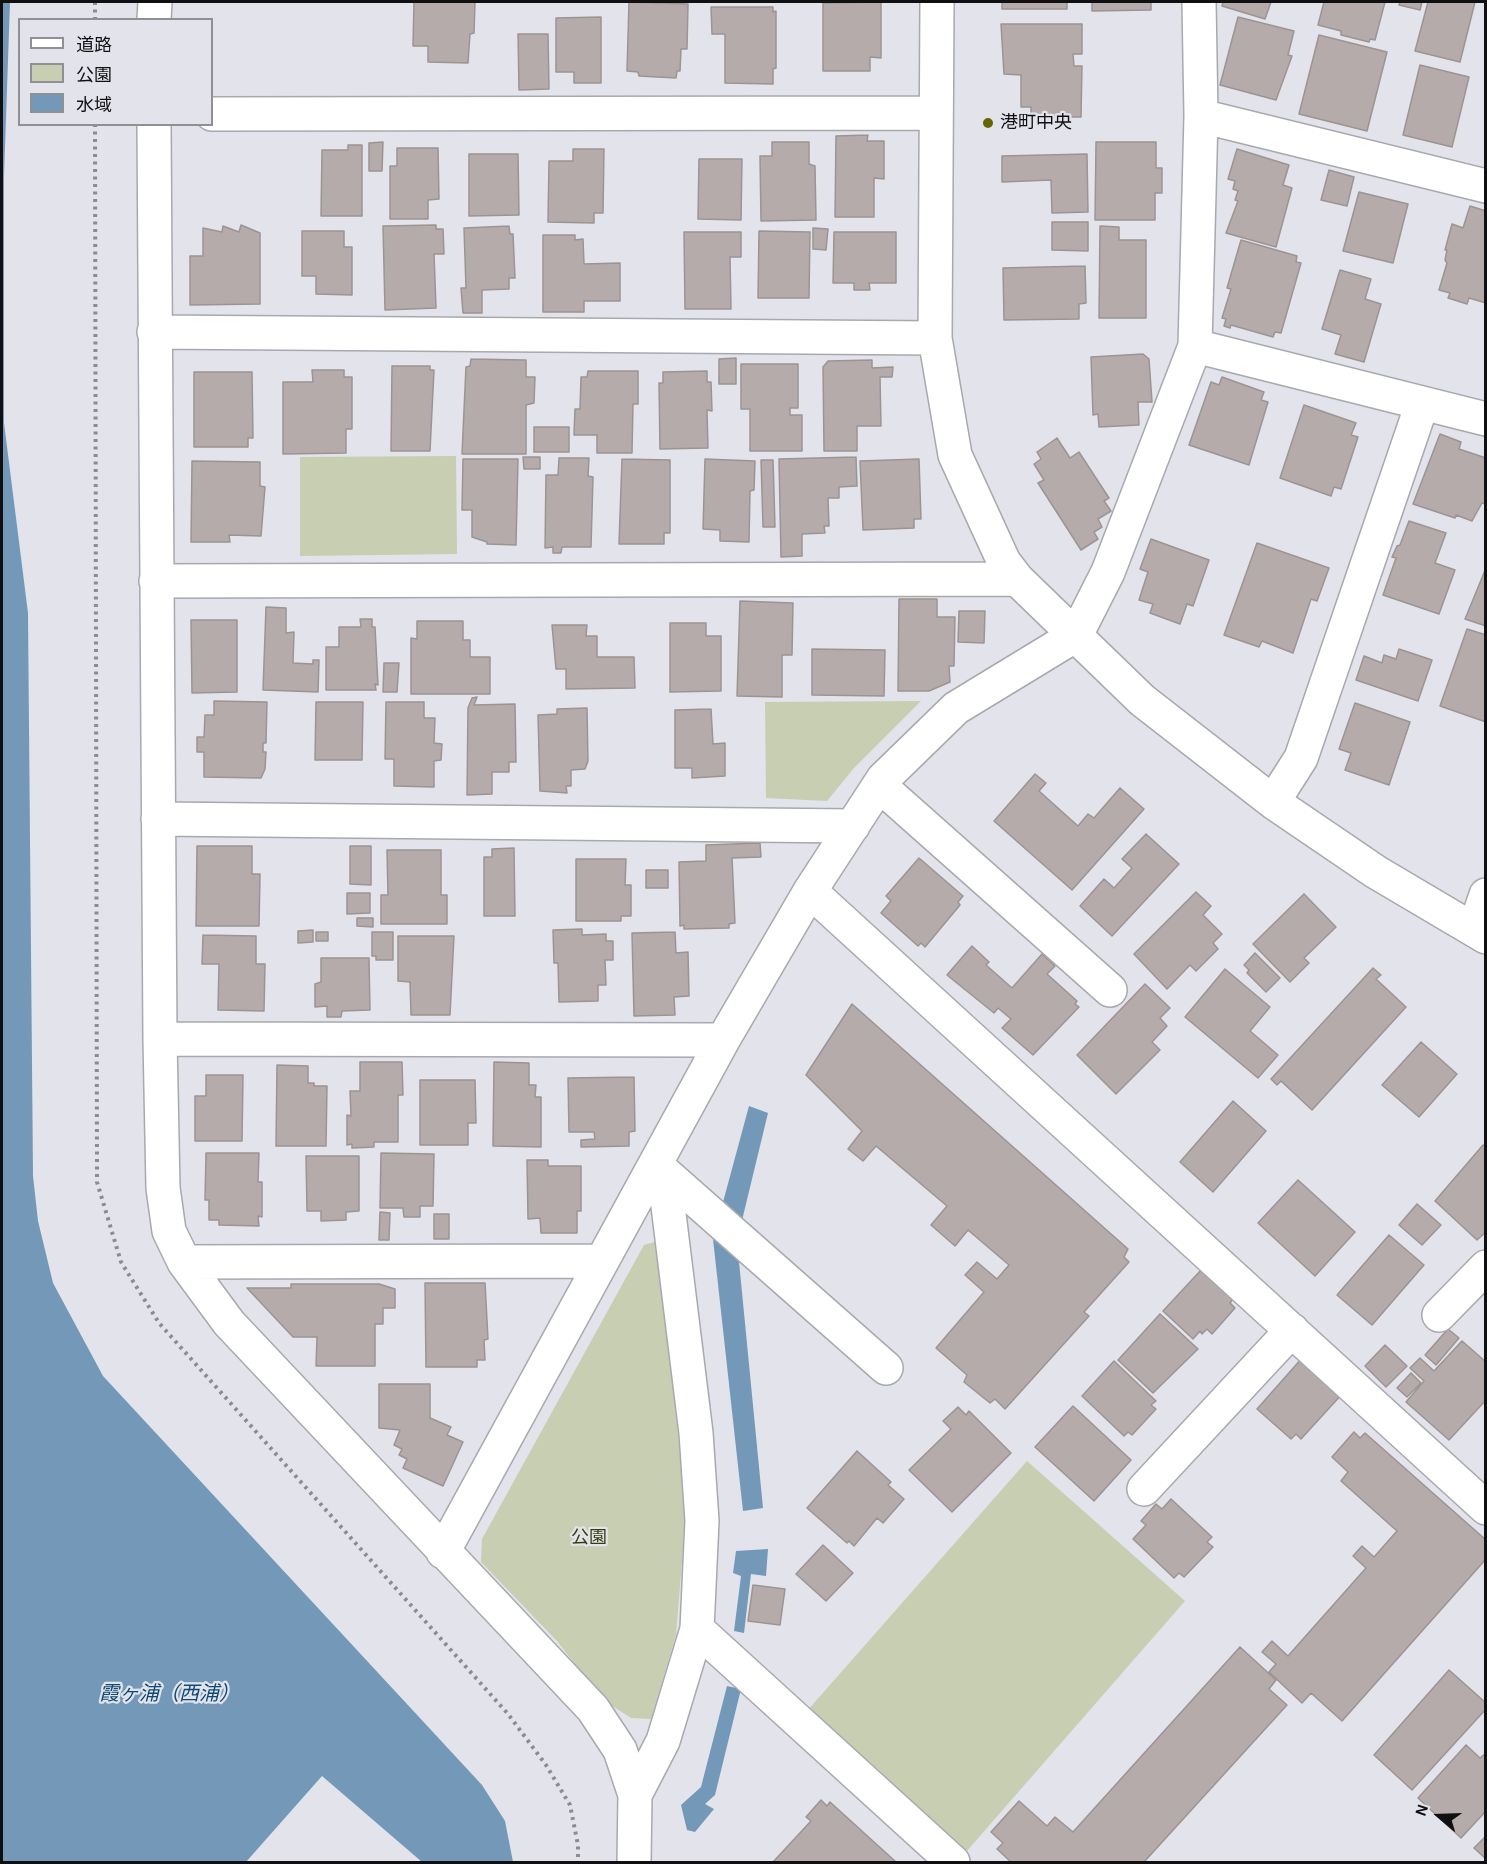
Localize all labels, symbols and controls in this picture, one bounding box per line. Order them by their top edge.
legend [18,18,213,126]
text: 道路 [76,34,112,56]
text: 公園 [76,64,112,86]
text: 水域 [76,94,112,116]
place label: 港町中央 [1000,112,1072,134]
marker: 港町中央 [981,116,995,130]
park label: 公園 [571,1527,607,1549]
water label: 霞ヶ浦（西浦） [99,1682,239,1706]
north arrow [1409,1786,1469,1846]
text: N [1411,1801,1432,1819]

